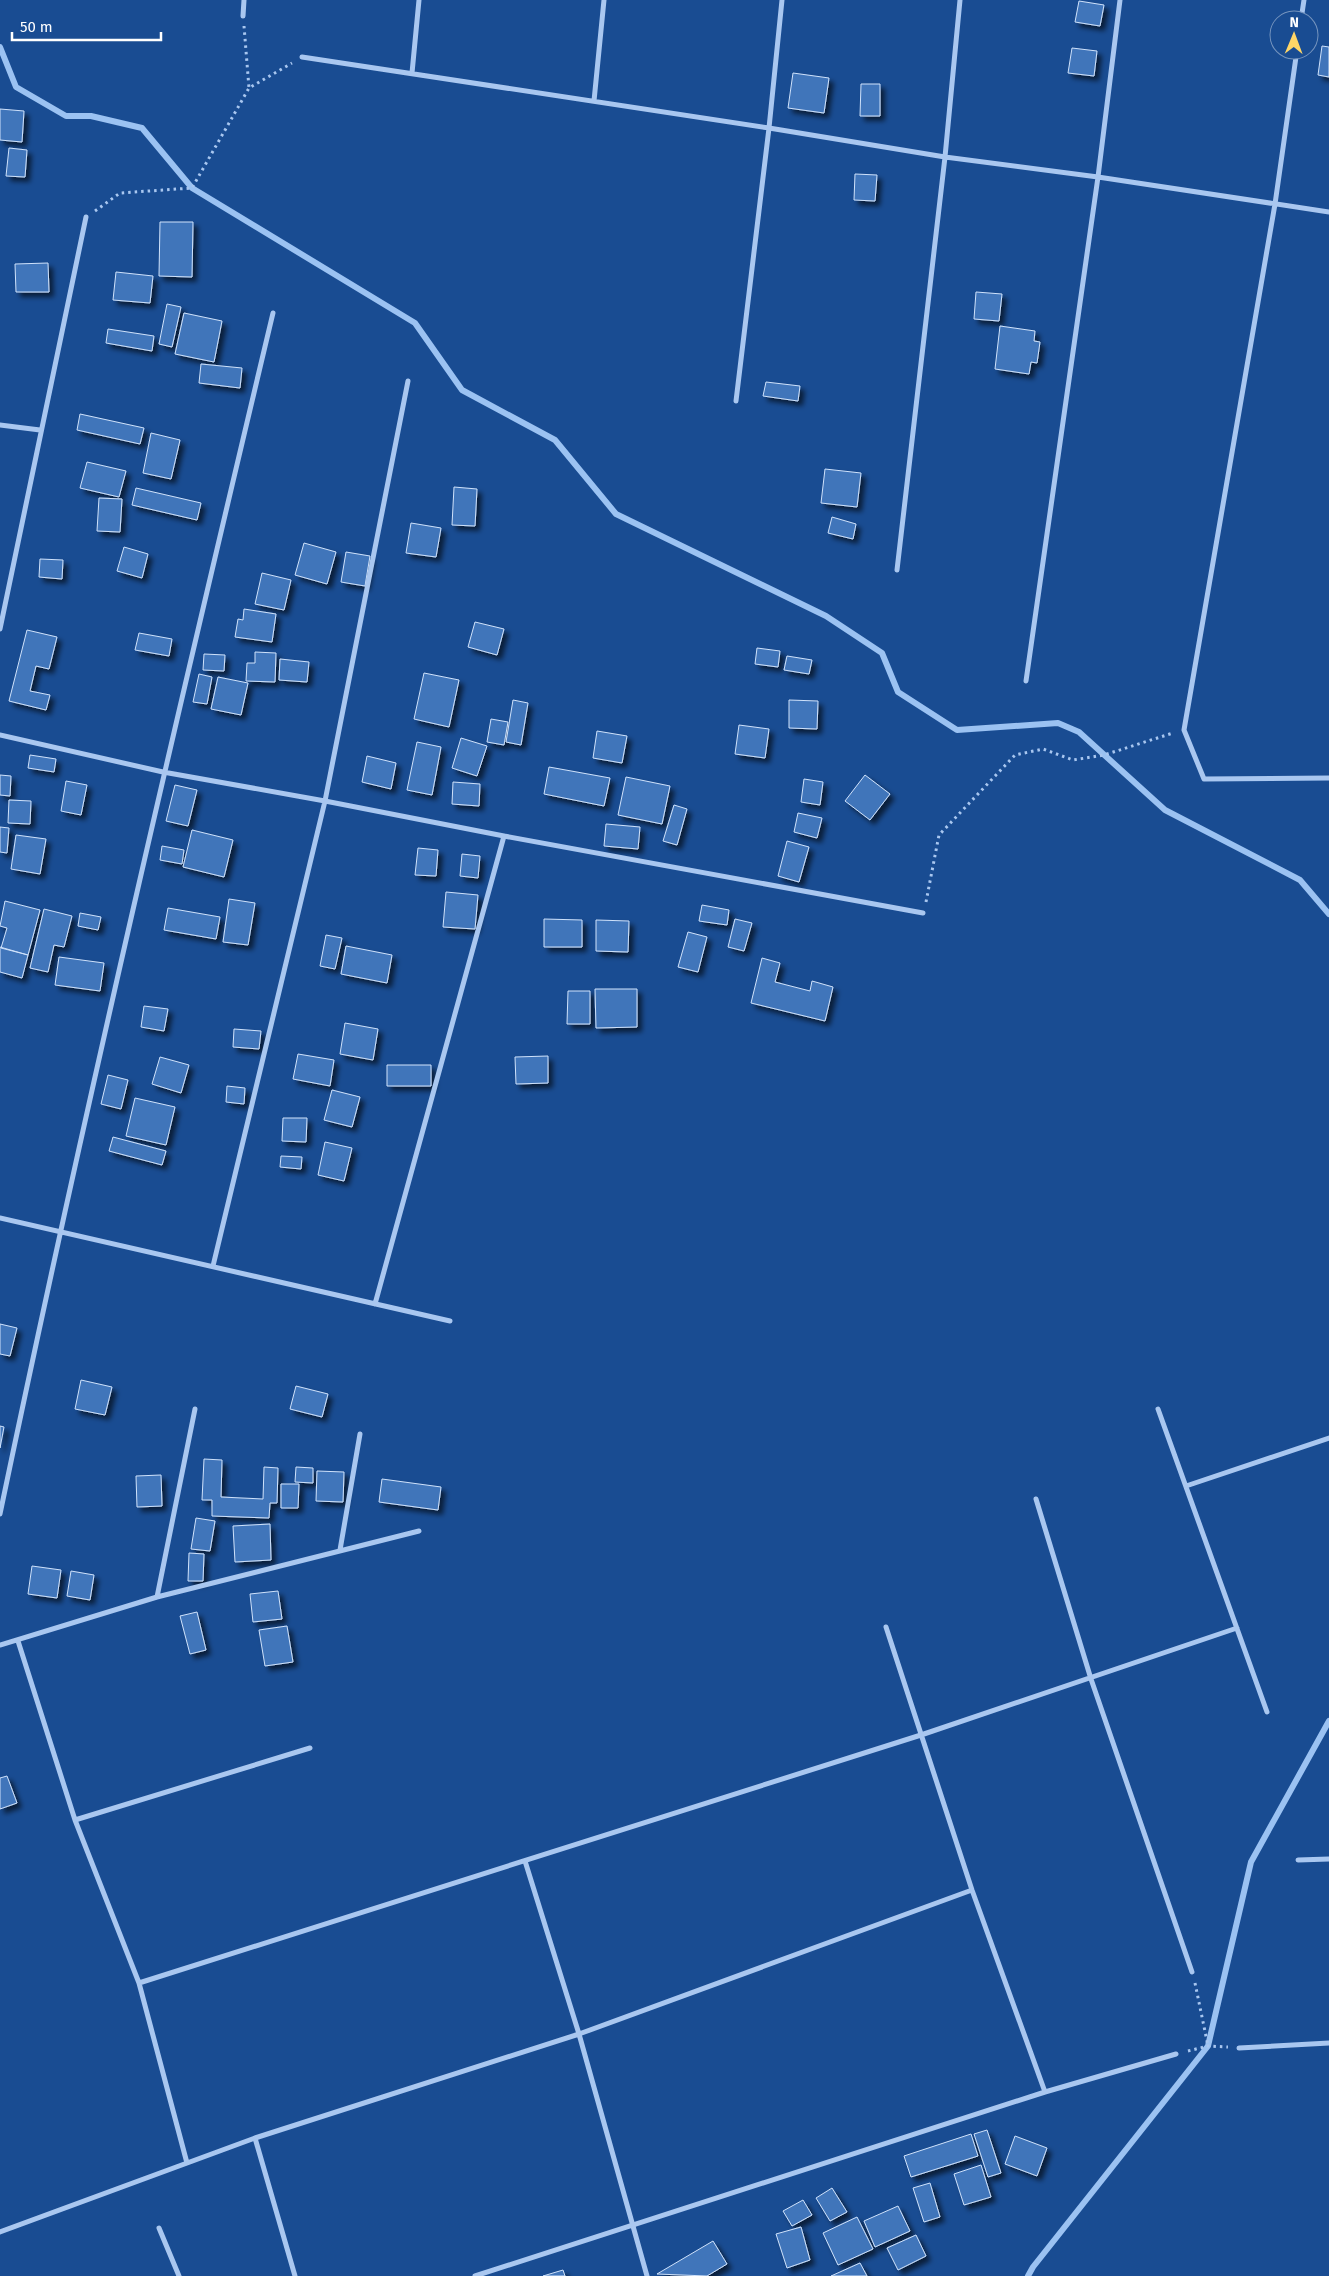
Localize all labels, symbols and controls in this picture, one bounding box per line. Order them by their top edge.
scale bar [12,10,161,42]
north arrow [1269,10,1319,60]
text: N [1289,14,1299,31]
text: 50 m [20,18,53,36]

